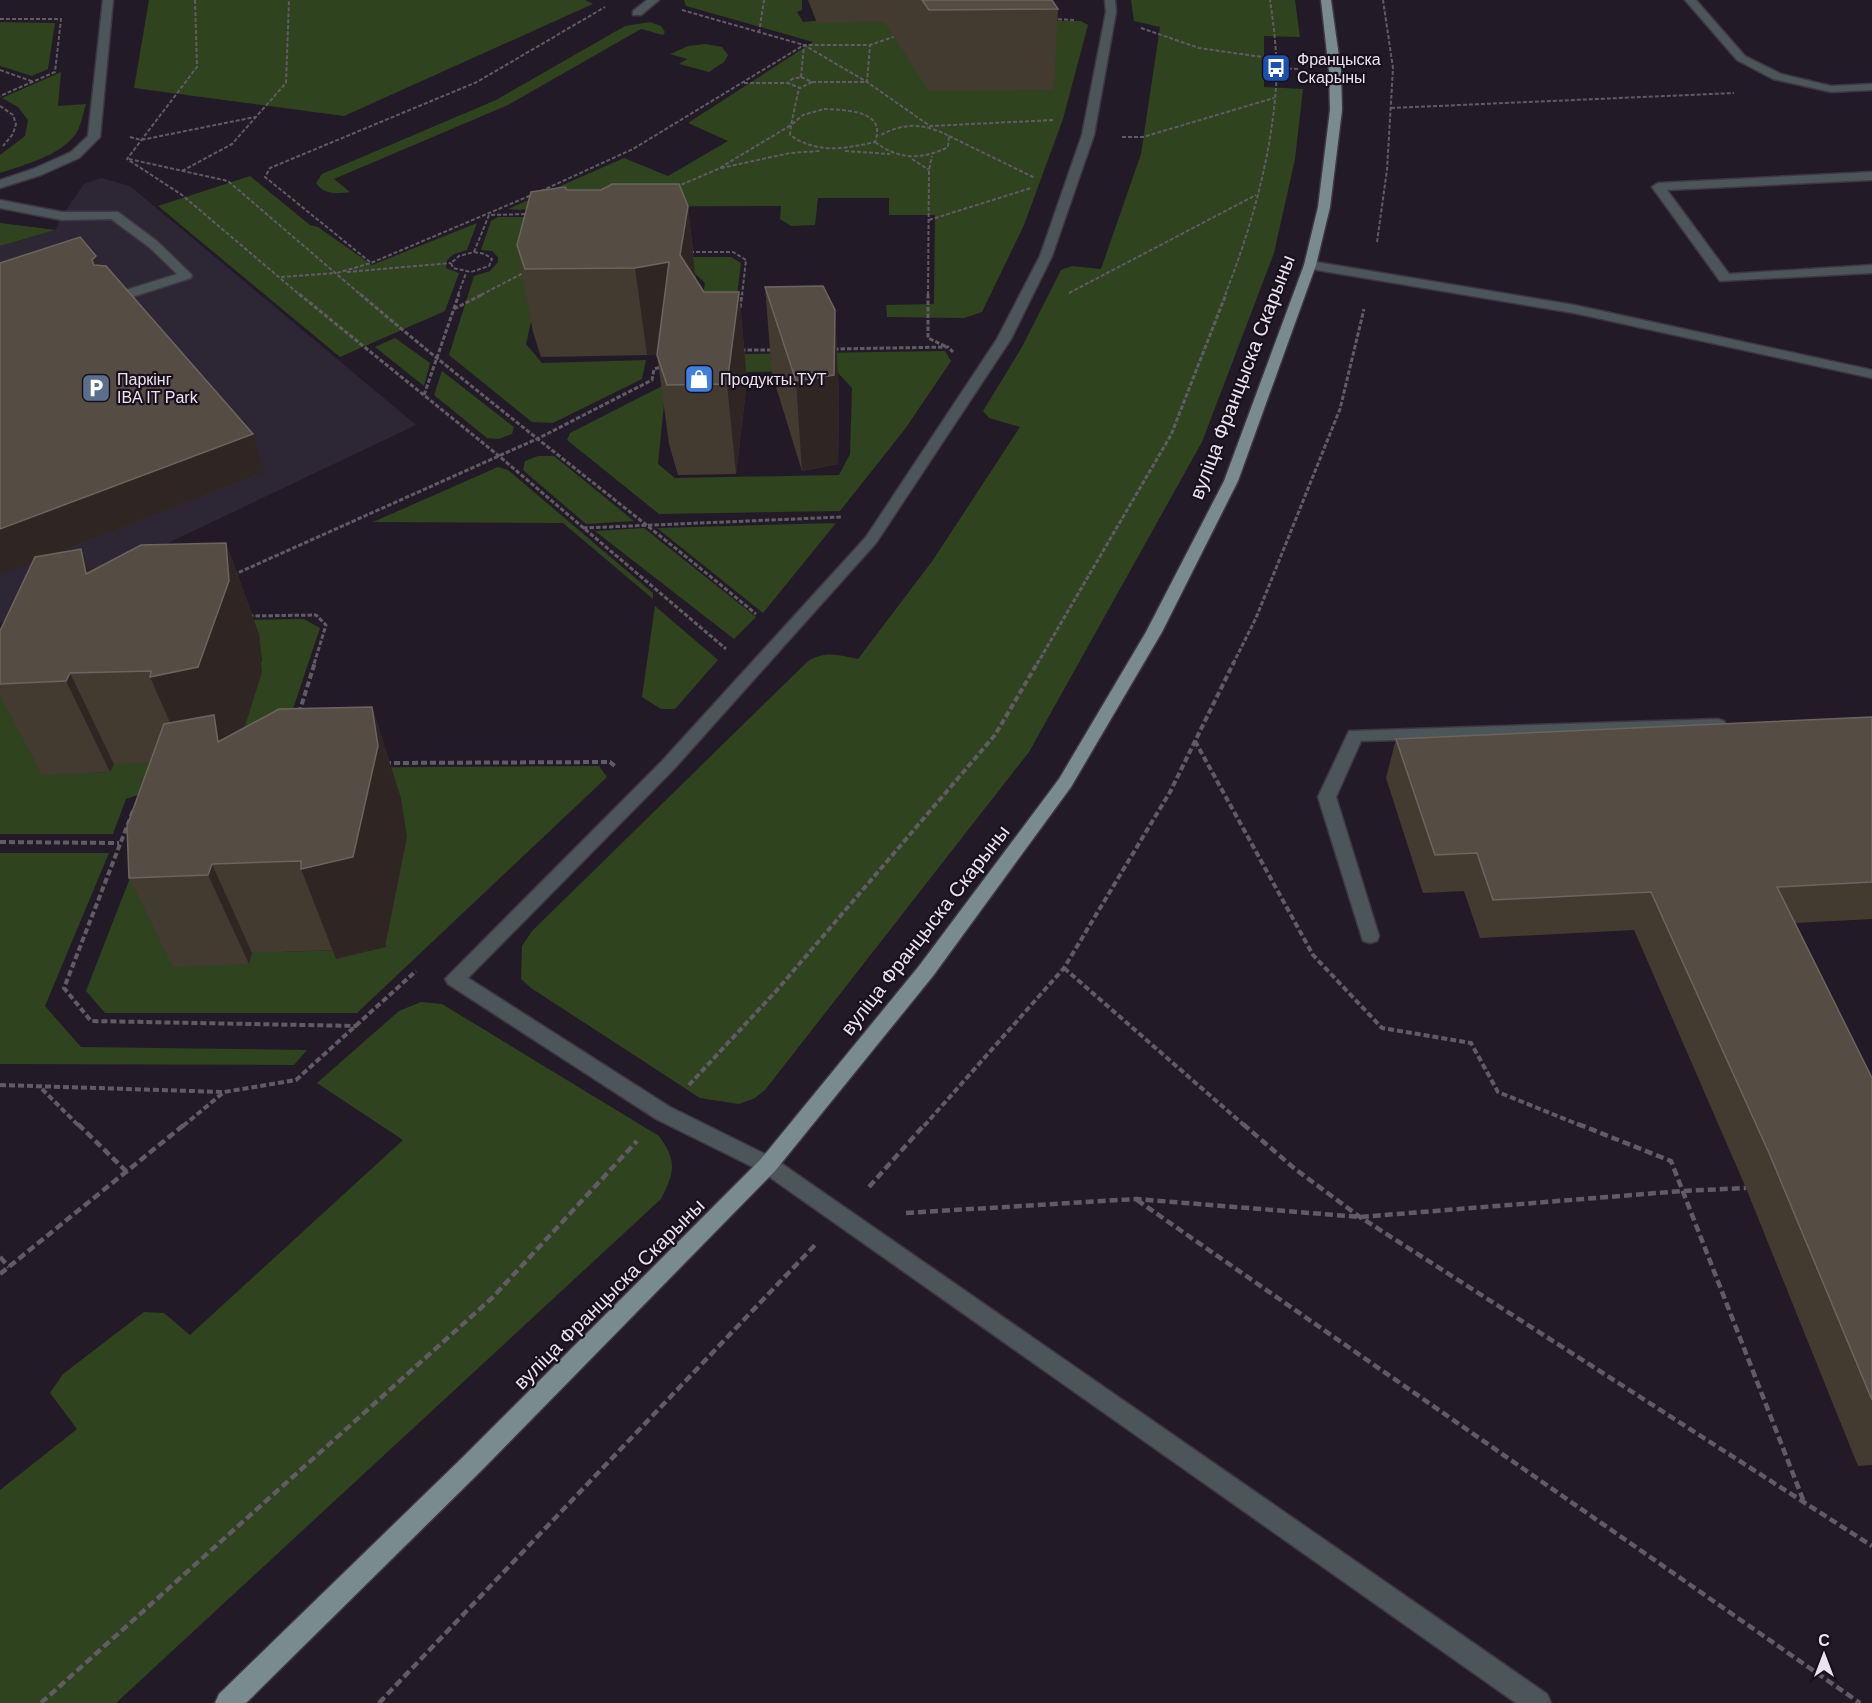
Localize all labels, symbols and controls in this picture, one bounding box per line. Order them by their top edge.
place label: Францыска Скарыны [1297,51,1381,86]
bus stop icon: Францыска Скарыны [1260,52,1292,84]
street label: вуліца Францыска Скарыны [1185,252,1299,502]
shop icon: Продукты.ТУТ [683,363,715,395]
place label: Паркінг IBA IT Park [117,371,199,406]
place label: Продукты.ТУТ [720,371,827,388]
parking icon: Паркінг IBA IT Park [80,372,112,404]
street label: вуліца Францыска Скарыны [836,821,1014,1039]
street label: вуліца Францыска Скарыны [509,1194,709,1394]
north arrow [1794,1625,1854,1685]
text: С [1818,1632,1830,1649]

